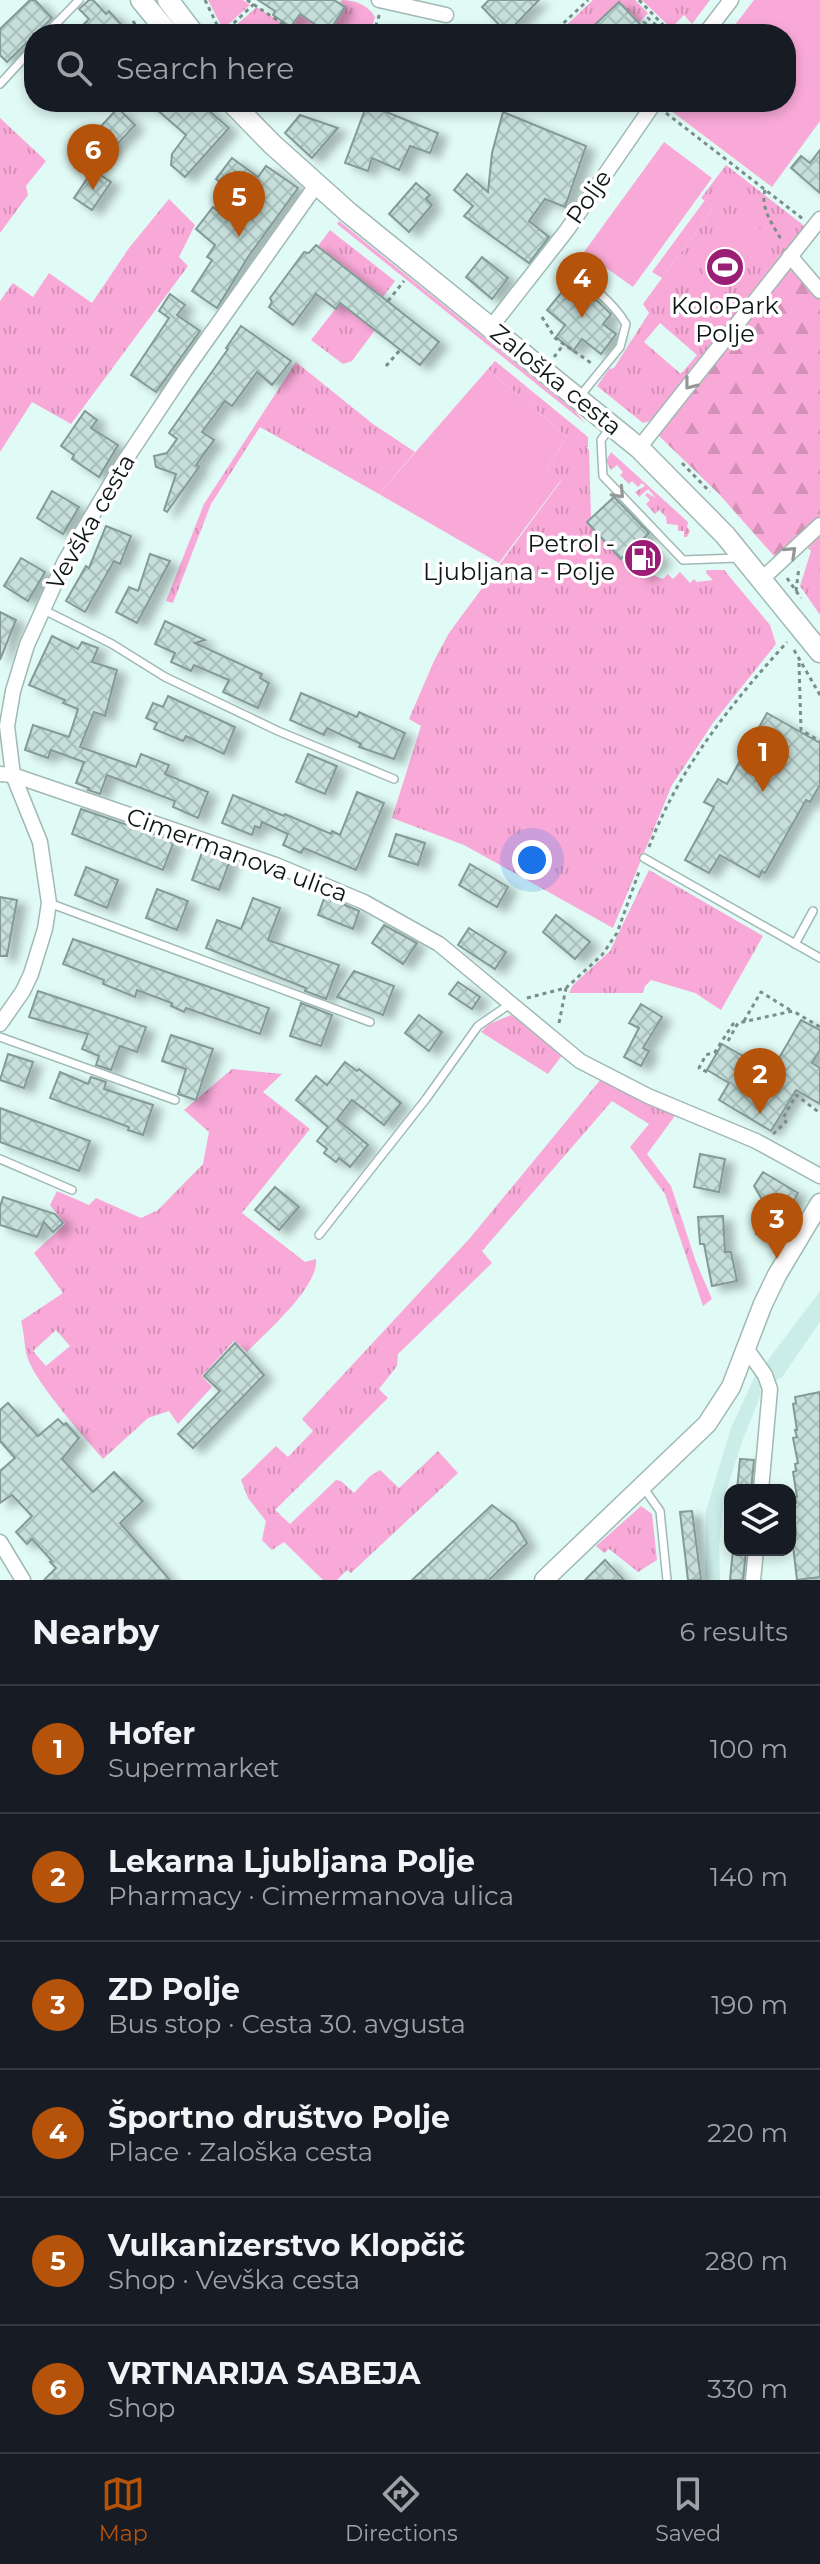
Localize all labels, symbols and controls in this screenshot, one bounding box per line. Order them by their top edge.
search box [24,24,796,112]
icon: search [52,46,96,90]
text: Search here [116,50,294,87]
pin: 6 [67,124,119,190]
street label: Polje [560,164,618,229]
pin: 5 [213,171,265,237]
sports icon: KoloPark Polje [704,246,746,288]
pin: 4 [556,252,608,318]
place label: KoloPark Polje [671,291,780,348]
street label: Zaloška cesta [485,318,628,441]
one-way arrow [685,375,700,389]
street label: Vevška cesta [40,449,141,595]
one-way arrow [610,484,625,498]
place label: Petrol - Ljubljana - Polje [423,529,615,586]
fuel station icon: Petrol - Ljubljana - Polje [622,537,664,579]
one-way arrow [782,546,796,561]
pin: 1 [737,726,789,792]
street label: Cimermanova ulica [123,801,352,908]
your location [512,840,552,880]
pin: 2 [734,1048,786,1114]
pin: 3 [751,1193,803,1259]
map controls [724,1484,796,1556]
button: layers [724,1484,796,1556]
text: Nearby [32,1611,159,1653]
text: 6 results [679,1616,788,1648]
text: Hofer [108,1715,195,1752]
text: 1 [53,1733,63,1765]
text: 100 m [710,1733,788,1765]
text: Supermarket [108,1752,279,1784]
text: Lekarna Ljubljana Polje [108,1843,475,1880]
text: 2 [50,1861,66,1893]
text: 140 m [710,1861,788,1893]
text: Pharmacy · Cimermanova ulica [108,1880,514,1912]
text: ZD Polje [108,1971,240,2008]
text: 3 [50,1989,66,2021]
text: 190 m [711,1989,788,2021]
text: Bus stop · Cesta 30. avgusta [108,2008,466,2040]
text: Športno društvo Polje [108,2099,450,2136]
text: 4 [49,2117,67,2149]
text: 220 m [707,2117,788,2149]
text: Place · Zaloška cesta [108,2136,373,2168]
text: Vulkanizerstvo Klopčič [108,2227,465,2264]
text: 5 [50,2245,66,2277]
text: 280 m [705,2245,788,2277]
text: Shop · Vevška cesta [108,2264,360,2296]
text: VRTNARIJA SABEJA [108,2355,421,2392]
text: 6 [50,2373,66,2405]
text: 330 m [707,2373,788,2405]
text: Shop [108,2392,176,2424]
tab: Map [99,2472,148,2547]
tab: Directions [345,2472,458,2547]
tab: Saved [655,2472,721,2547]

